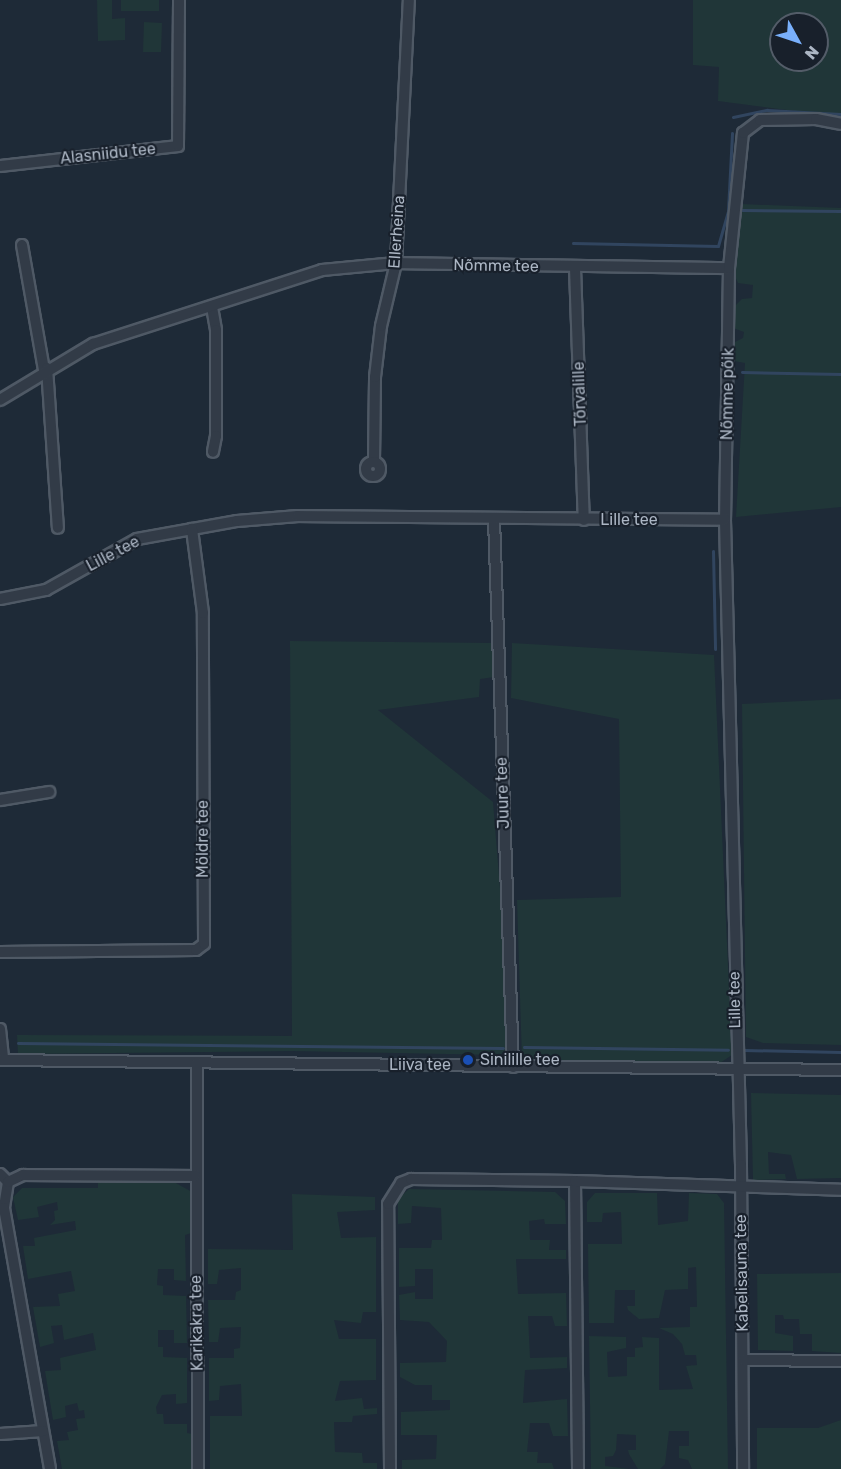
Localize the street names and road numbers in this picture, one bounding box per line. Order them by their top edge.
street label: Alasniidu tee [59,139,157,169]
street label: Ellerheina [385,195,409,269]
street label: Nõmme tee [453,256,539,276]
street label: Nõmme põik [718,348,738,440]
street label: Tõrvalille [569,361,591,427]
street label: Lille tee [600,510,658,530]
street label: Lille tee [83,532,143,576]
street label: Juure tee [492,757,514,829]
street label: Möldre tee [193,800,213,878]
street label: Lille tee [725,971,745,1029]
street label: Liiva tee [389,1055,451,1075]
street label: Kabelisauna tee [731,1214,753,1332]
street label: Karikakra tee [187,1275,207,1371]

